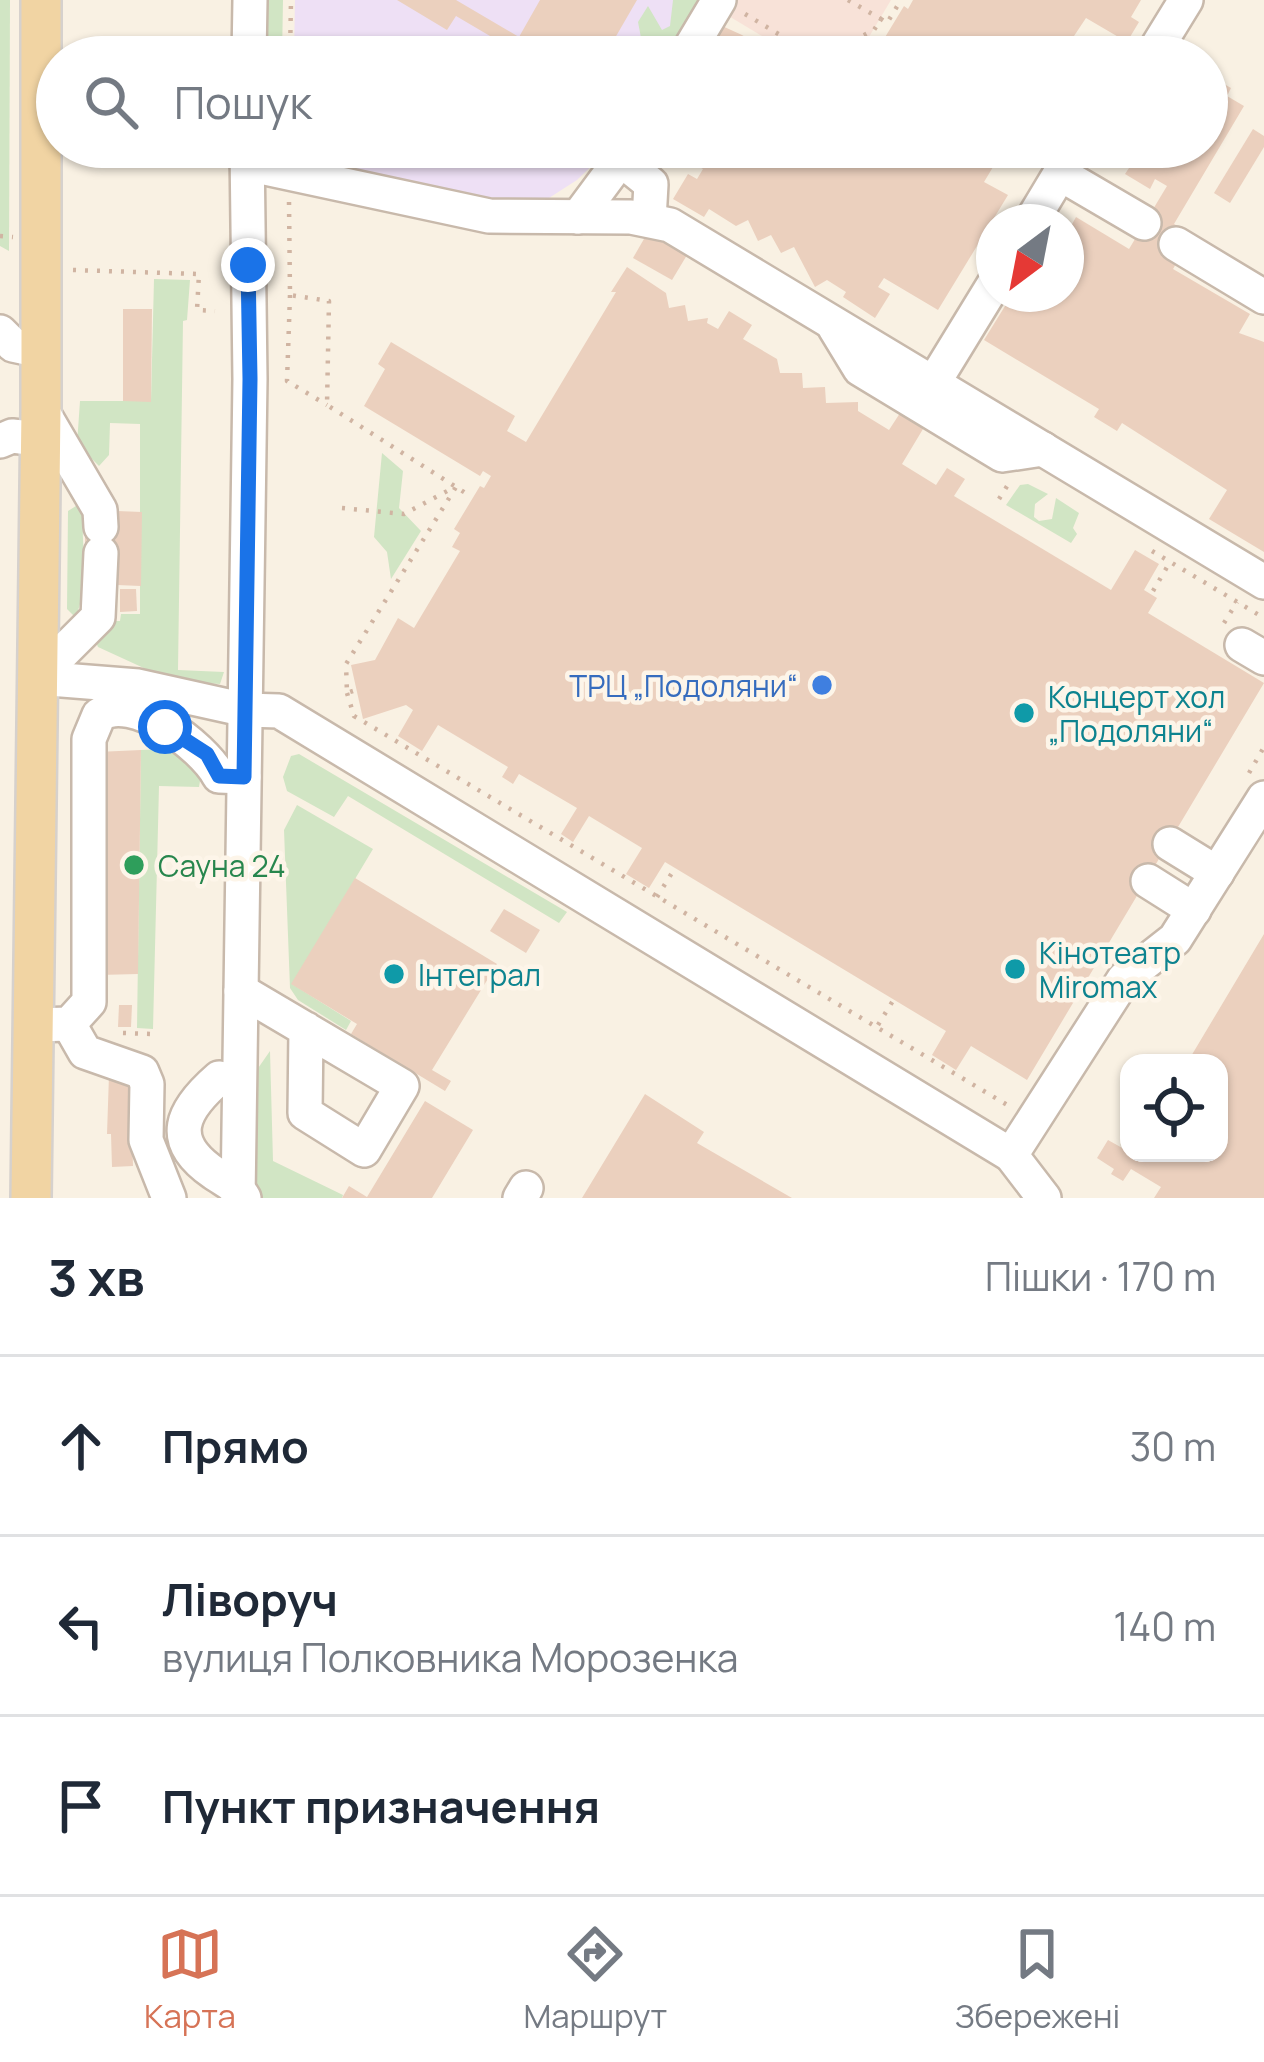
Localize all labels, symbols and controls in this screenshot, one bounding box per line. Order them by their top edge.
search box [36,36,1228,168]
icon: search [78,69,144,135]
text: Пошук [174,71,312,133]
north arrow [976,204,1084,312]
route end [221,238,275,292]
place label: ТРЦ „Подоляни“ [569,665,798,706]
marker: ТРЦ „Подоляни“ [809,672,835,698]
place label: Концерт хол „Подоляни“ [1048,676,1225,751]
route start [138,700,192,754]
marker: Концерт хол „Подоляни“ [1011,700,1037,726]
place label: Сауна 24 [158,845,286,886]
marker: Сауна 24 [121,852,147,878]
place label: Кінотеатр Miromax [1039,932,1181,1007]
place label: Інтеграл [418,954,541,995]
marker: Кінотеатр Miromax [1002,956,1028,982]
marker: Інтеграл [381,961,407,987]
map controls [1120,1054,1228,1162]
button: locate [1120,1054,1228,1162]
text: 3 хв [48,1242,145,1311]
text: Пішки · 170 m [985,1249,1216,1303]
icon: ahead [48,1413,114,1479]
text: Прямо [162,1415,309,1477]
text: 30 m [1130,1419,1216,1473]
text: Ліворуч [162,1568,338,1630]
icon: left [48,1593,114,1659]
text: 140 m [1113,1599,1216,1653]
text: вулиця Полковника Морозенка [162,1630,738,1684]
icon: arrive [48,1773,114,1839]
text: Пункт призначення [162,1775,600,1837]
tab: Карта [144,1921,236,2038]
tab: Маршрут [523,1921,667,2038]
tab: Збережені [955,1921,1120,2038]

